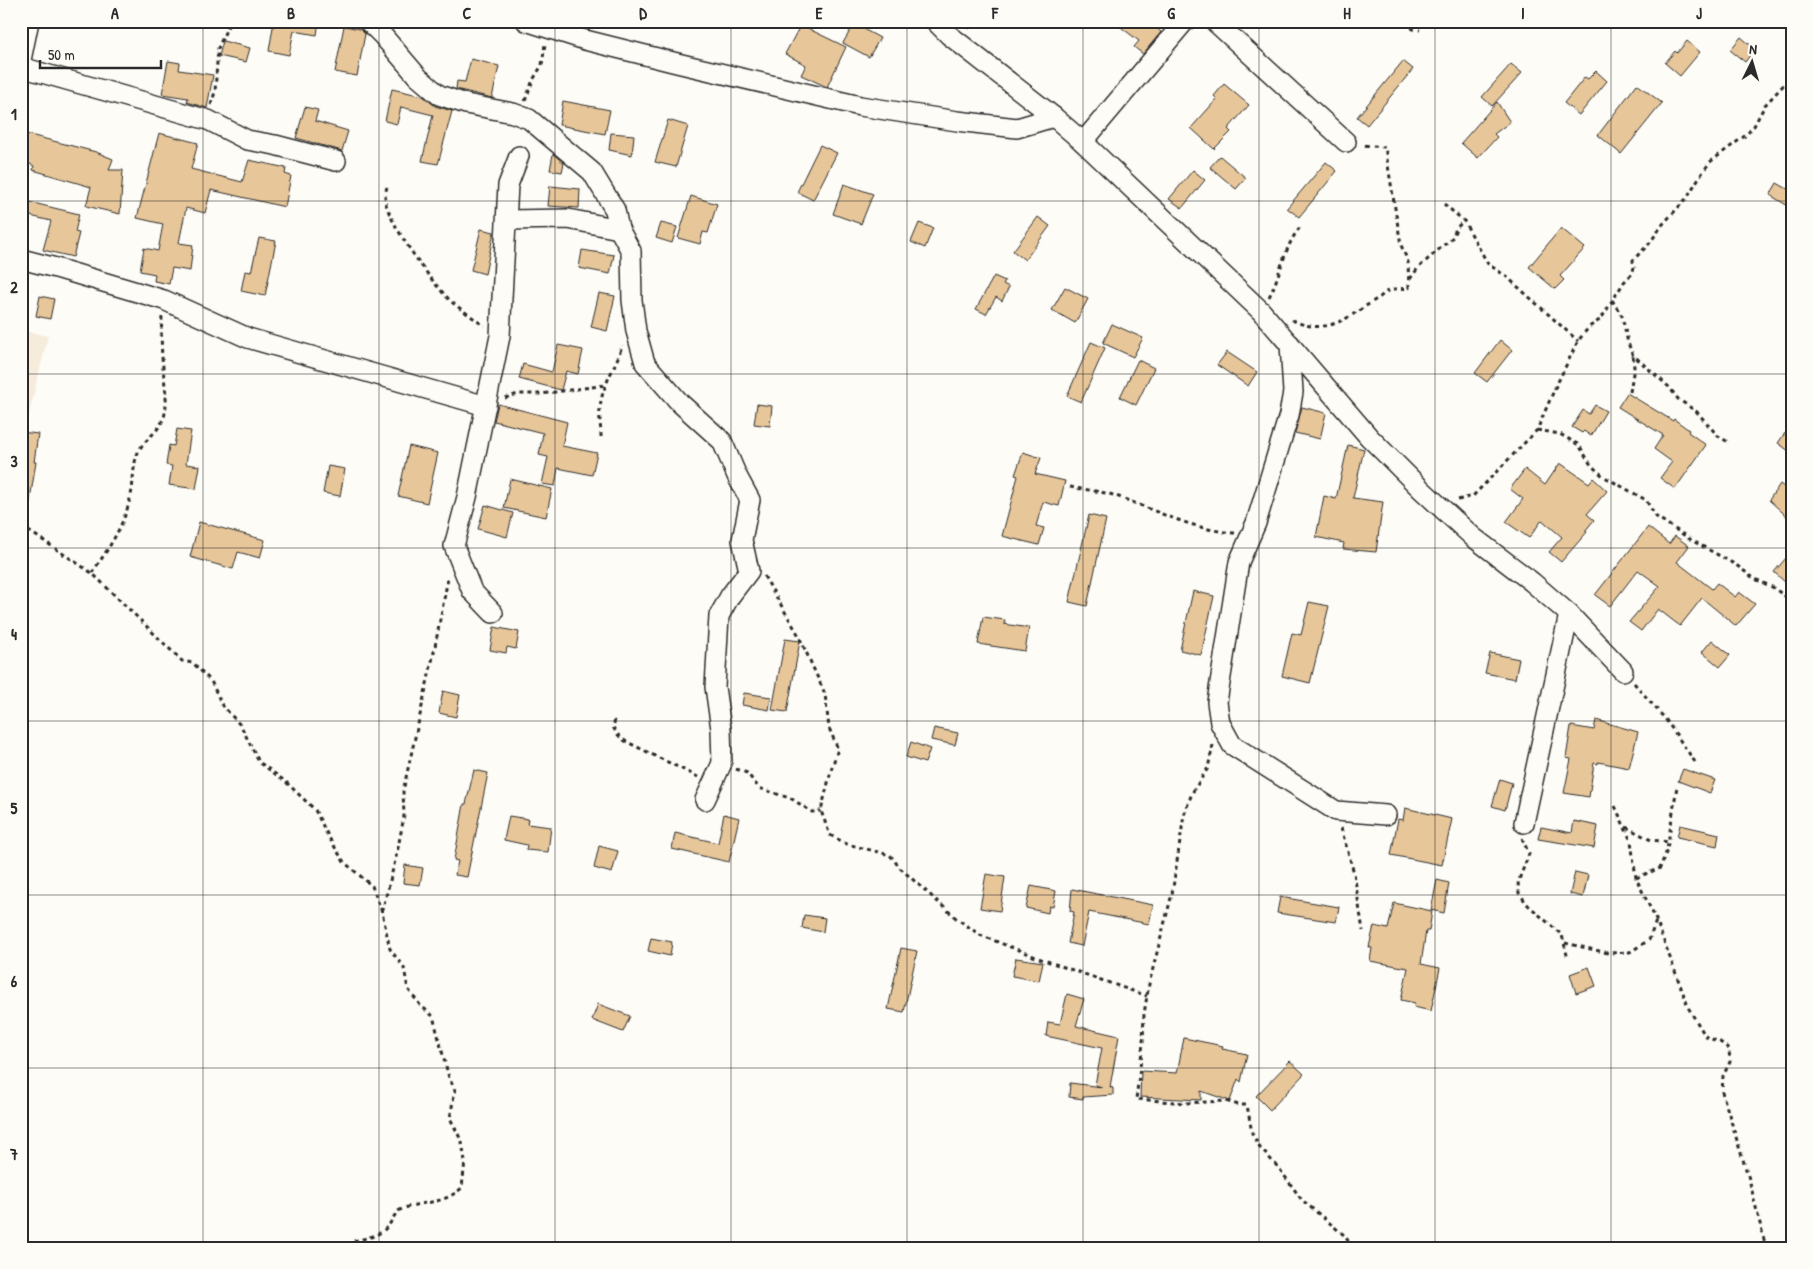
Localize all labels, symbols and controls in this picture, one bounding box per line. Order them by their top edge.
text: A [111,2,119,24]
text: B [287,2,295,24]
text: C [463,2,472,24]
text: D [639,2,647,24]
text: E [815,2,823,24]
text: F [991,2,999,24]
text: G [1167,2,1175,24]
text: H [1343,2,1351,24]
text: I [1521,2,1525,24]
text: J [1696,2,1702,24]
scale bar [40,38,161,70]
north arrow [1726,38,1776,88]
text: N [1749,39,1758,58]
text: 50 m [48,44,75,65]
text: 1 [11,103,17,125]
text: 2 [10,276,18,298]
text: 3 [10,450,18,472]
text: 4 [11,623,17,645]
text: 5 [11,797,18,819]
text: 6 [11,970,18,992]
text: 7 [9,1143,18,1165]

